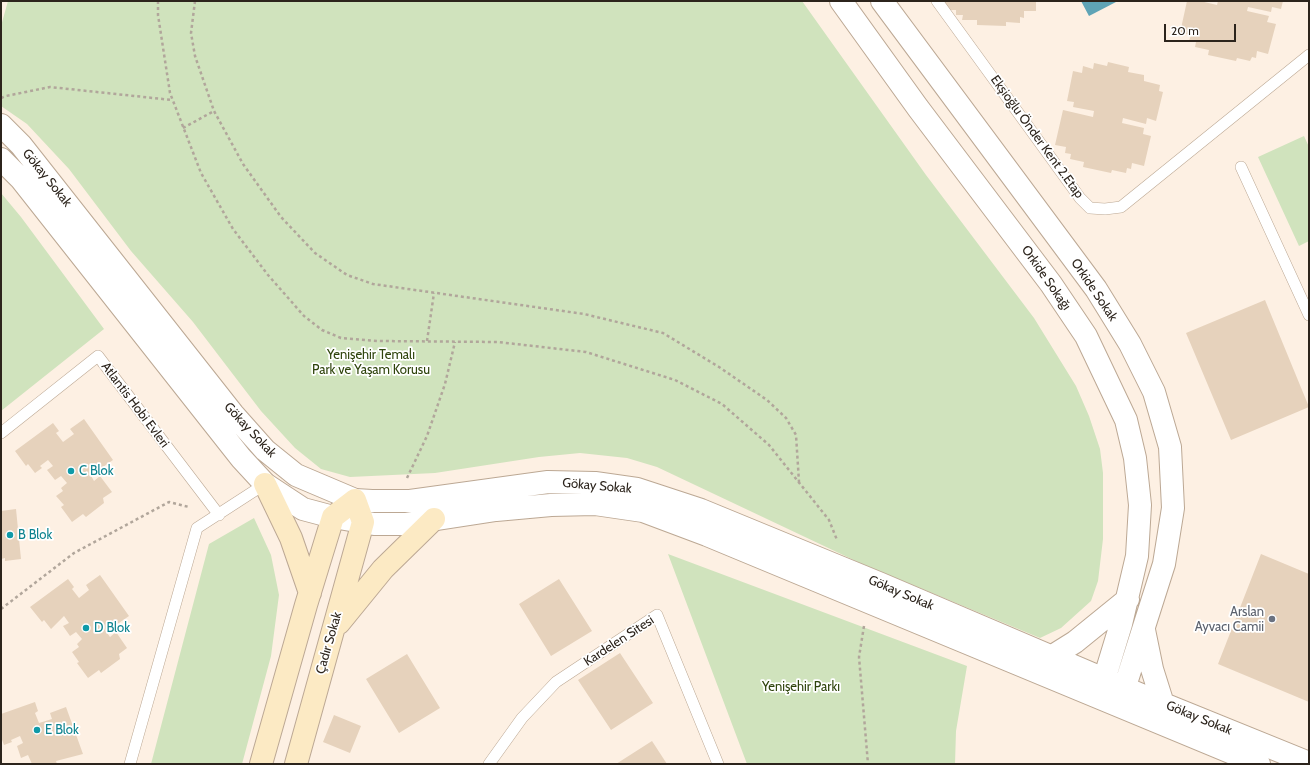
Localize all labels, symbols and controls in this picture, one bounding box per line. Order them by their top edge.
scale bar [1166,16,1238,42]
text: 20 m [1171,23,1199,38]
street label: Ekşioğlu Önder Kent 2.Etap [987,72,1087,202]
street label: Gökay Sokak [19,146,75,210]
street label: Orkide Sokağı [1018,243,1074,313]
street label: Orkide Sokak [1067,256,1121,324]
park label: Yenişehir Temalı Park ve Yaşam Korusu [312,347,430,378]
street label: Atlantis Hobi Evleri [98,359,172,451]
street label: Gökay Sokak [221,399,279,461]
place label: C Blok [79,463,114,479]
marker: C Blok [66,466,76,476]
street label: Gökay Sokak [562,475,632,497]
place label: B Blok [18,527,52,543]
marker: B Blok [5,530,15,540]
street label: Gökay Sokak [866,572,936,614]
place label: Arslan Ayvacı Camii [1195,604,1264,635]
street label: Çadır Sokak [313,610,345,676]
street label: Kardelen Sitesi [581,612,657,670]
marker: Arslan Ayvacı Camii [1267,614,1277,624]
place label: D Blok [94,620,130,636]
marker: D Blok [81,623,91,633]
park label: Yenişehir Parkı [762,679,840,695]
street label: Gökay Sokak [1164,698,1234,738]
place label: E Blok [45,722,79,738]
marker: E Blok [32,725,42,735]

